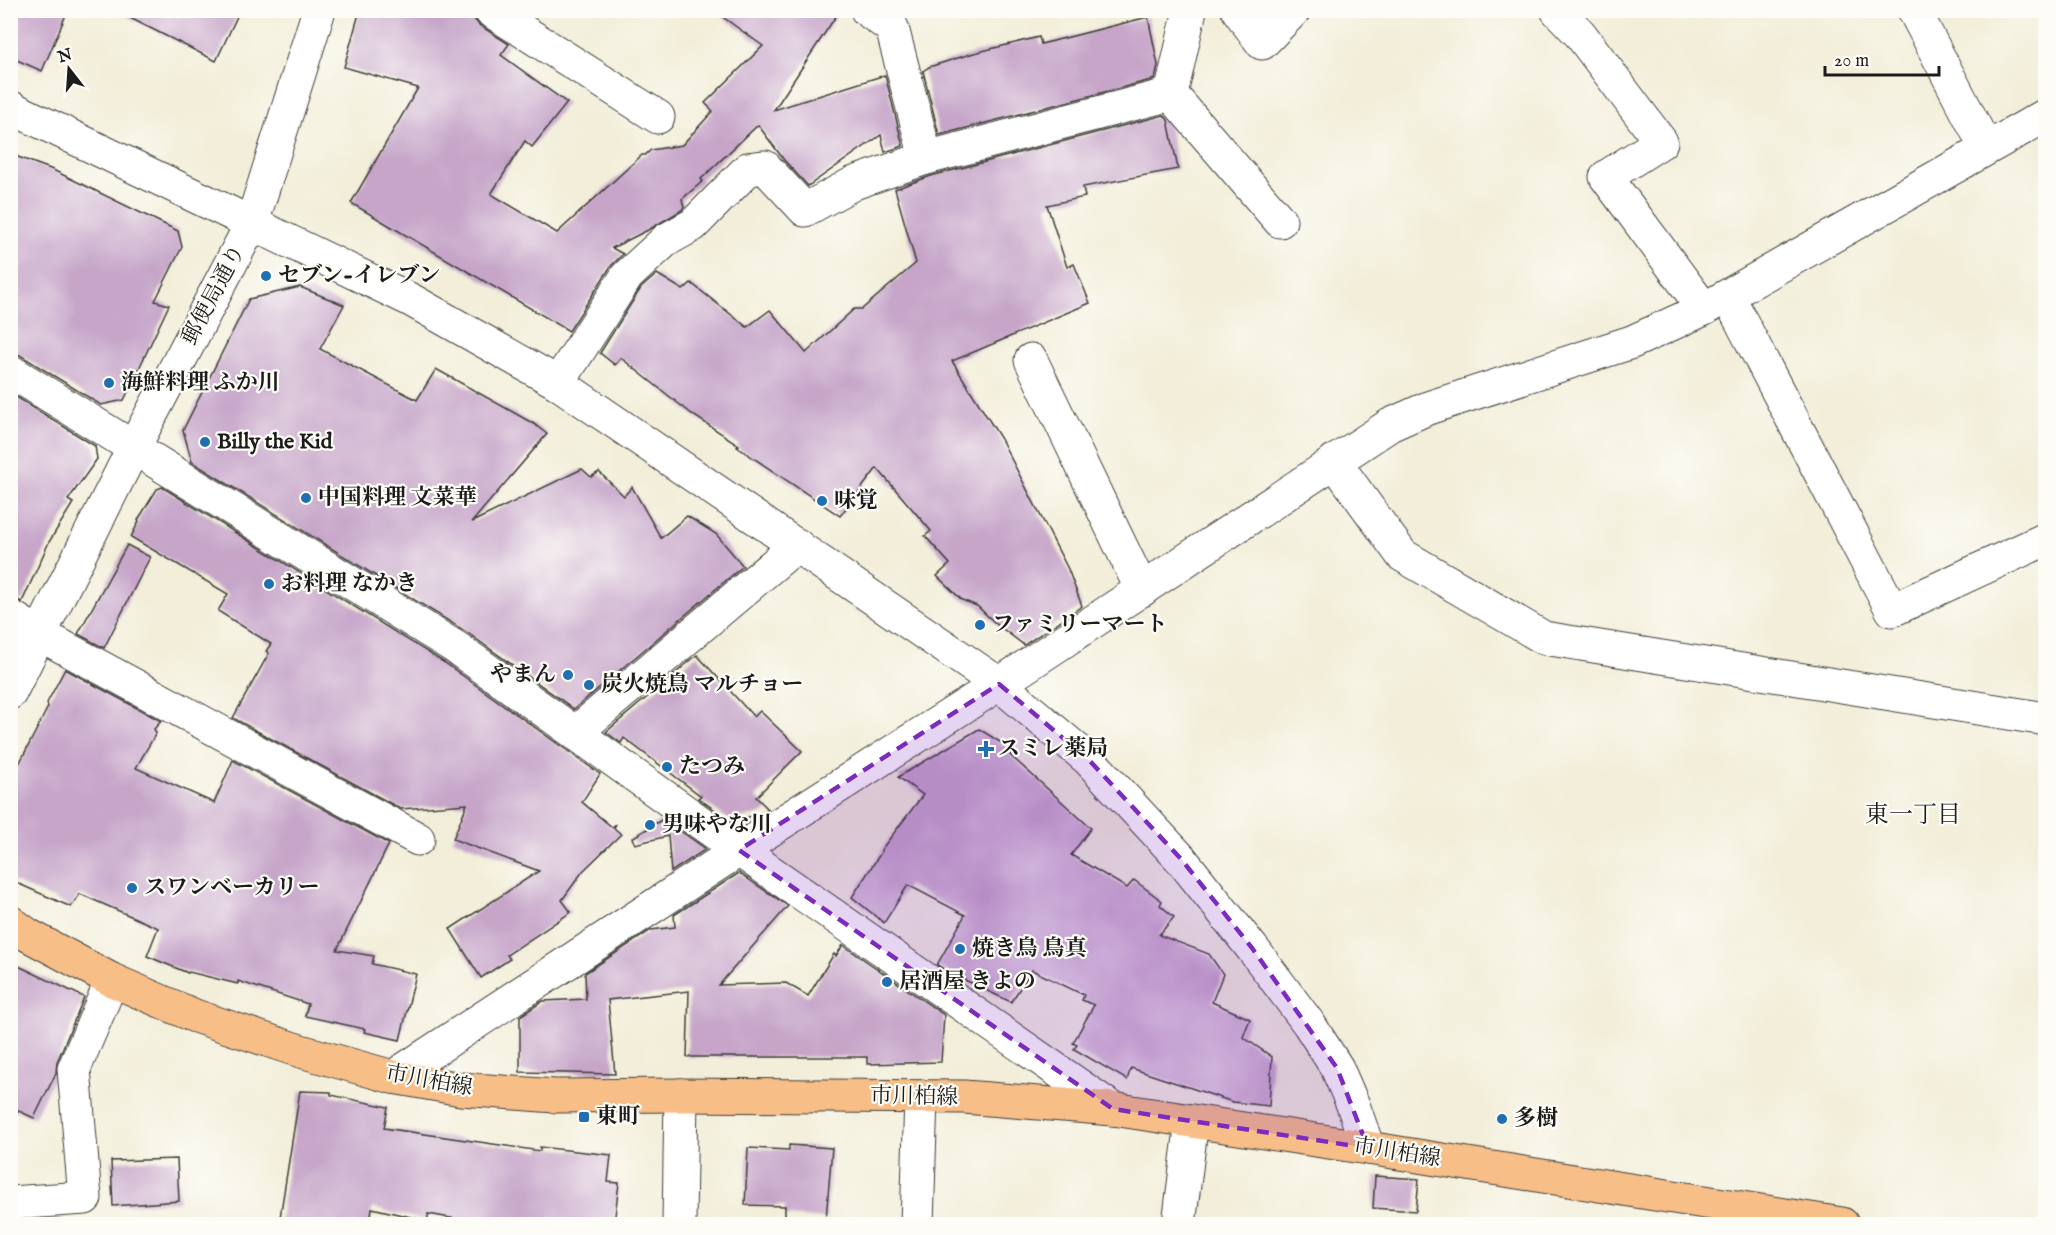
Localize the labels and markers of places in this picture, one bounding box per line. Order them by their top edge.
place label: セブン-イレブン [278,262,440,290]
marker: セブン-イレブン [259,269,273,283]
place label: 海鮮料理 ふか川 [121,369,280,397]
marker: 海鮮料理 ふか川 [102,376,116,390]
place label: Billy the Kid [217,428,334,456]
marker: Billy the Kid [198,435,212,449]
place label: 中国料理 文菜華 [318,484,477,512]
place label: 味覚 [834,487,878,515]
marker: 中国料理 文菜華 [299,491,313,505]
marker: 味覚 [815,494,829,508]
place label: お料理 なかき [281,570,418,598]
marker: お料理 なかき [262,577,276,591]
place label: ファミリーマート [992,611,1168,639]
marker: ファミリーマート [973,618,987,632]
place label: やまん [490,661,556,689]
marker: やまん [561,668,575,682]
place label: 炭火焼鳥 マルチョー [601,671,803,699]
marker: 炭火焼鳥 マルチョー [582,678,596,692]
place label: スミレ薬局 [998,735,1108,763]
marker: スミレ薬局 [979,742,993,756]
place label: たつみ [679,753,745,781]
marker: たつみ [660,760,674,774]
place label: 男味やな川 [662,811,772,839]
marker: 男味やな川 [643,818,657,832]
place label: スワンベーカリー [144,874,320,902]
marker: スワンベーカリー [125,881,139,895]
place label: 焼き鳥 鳥真 [972,935,1087,963]
marker: 焼き鳥 鳥真 [953,942,967,956]
place label: 居酒屋 きよの [899,968,1036,996]
marker: 居酒屋 きよの [880,975,894,989]
place label: 東町 [596,1103,640,1131]
place label: 多樹 [1514,1105,1558,1133]
marker: 東町 [577,1110,591,1124]
marker: 多樹 [1495,1112,1509,1126]

